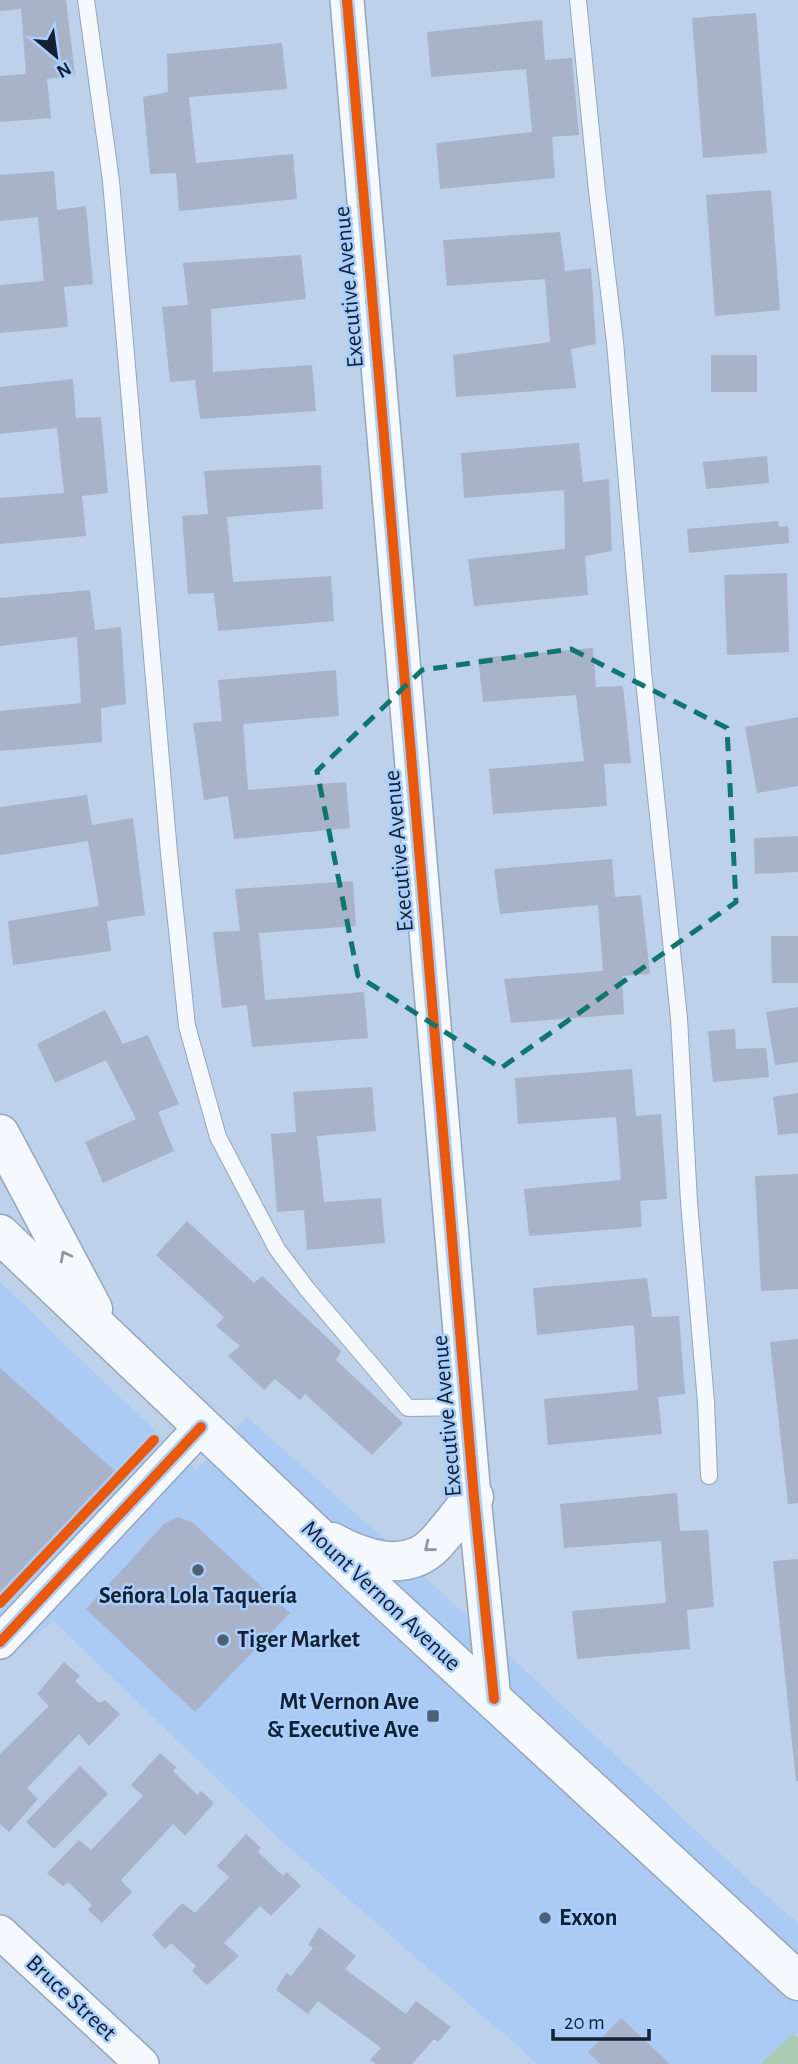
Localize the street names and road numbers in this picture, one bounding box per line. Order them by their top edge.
street label: Executive Avenue [330,205,368,369]
street label: Executive Avenue [380,769,418,933]
street label: Executive Avenue [428,1334,466,1498]
street label: Mount Vernon Avenue [297,1516,465,1676]
street label: Bruce Street [21,1951,121,2046]

